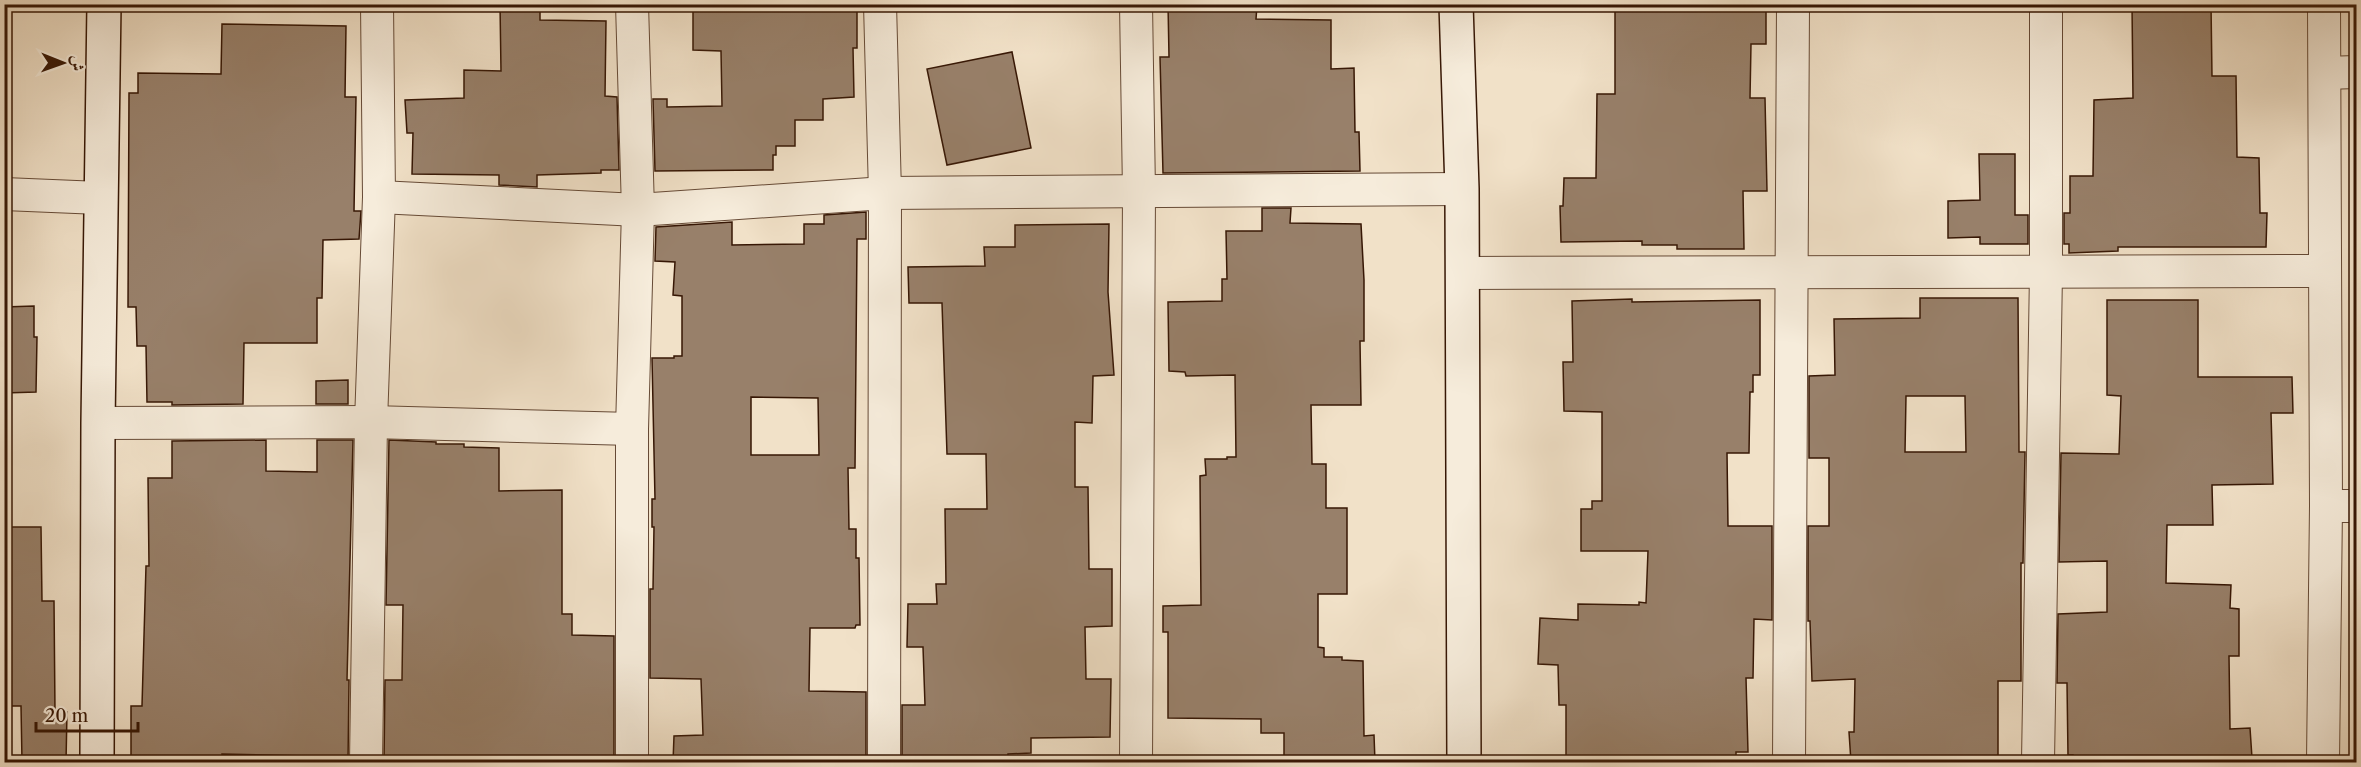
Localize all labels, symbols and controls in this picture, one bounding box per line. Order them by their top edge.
north arrow [33,33,93,93]
text: ش [68,55,88,71]
scale bar [36,695,138,733]
text: 20 m [45,705,89,727]

